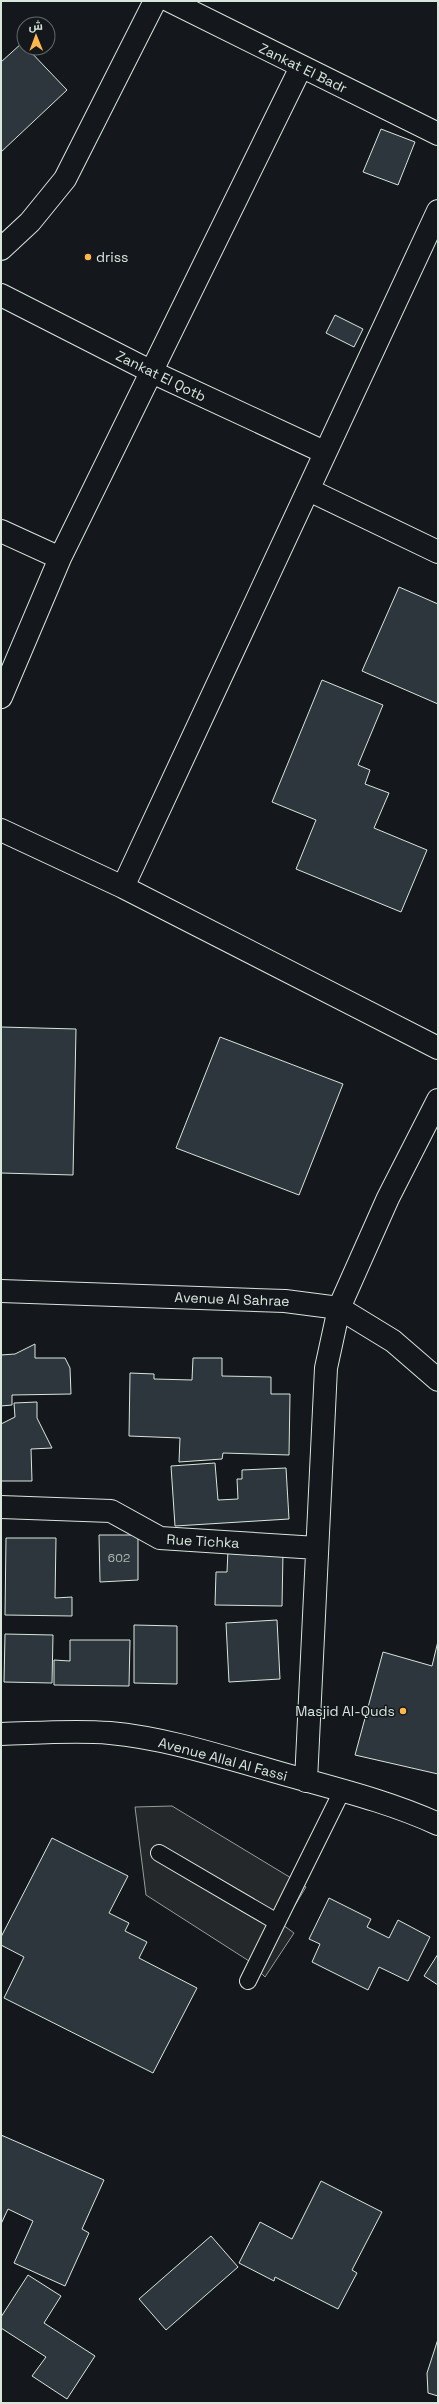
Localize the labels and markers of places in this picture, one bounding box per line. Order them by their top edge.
place label: driss [96,248,128,266]
marker: driss [83,252,93,262]
place label: Masjid Al-Quds [295,1702,395,1720]
marker: Masjid Al-Quds [398,1706,408,1716]

